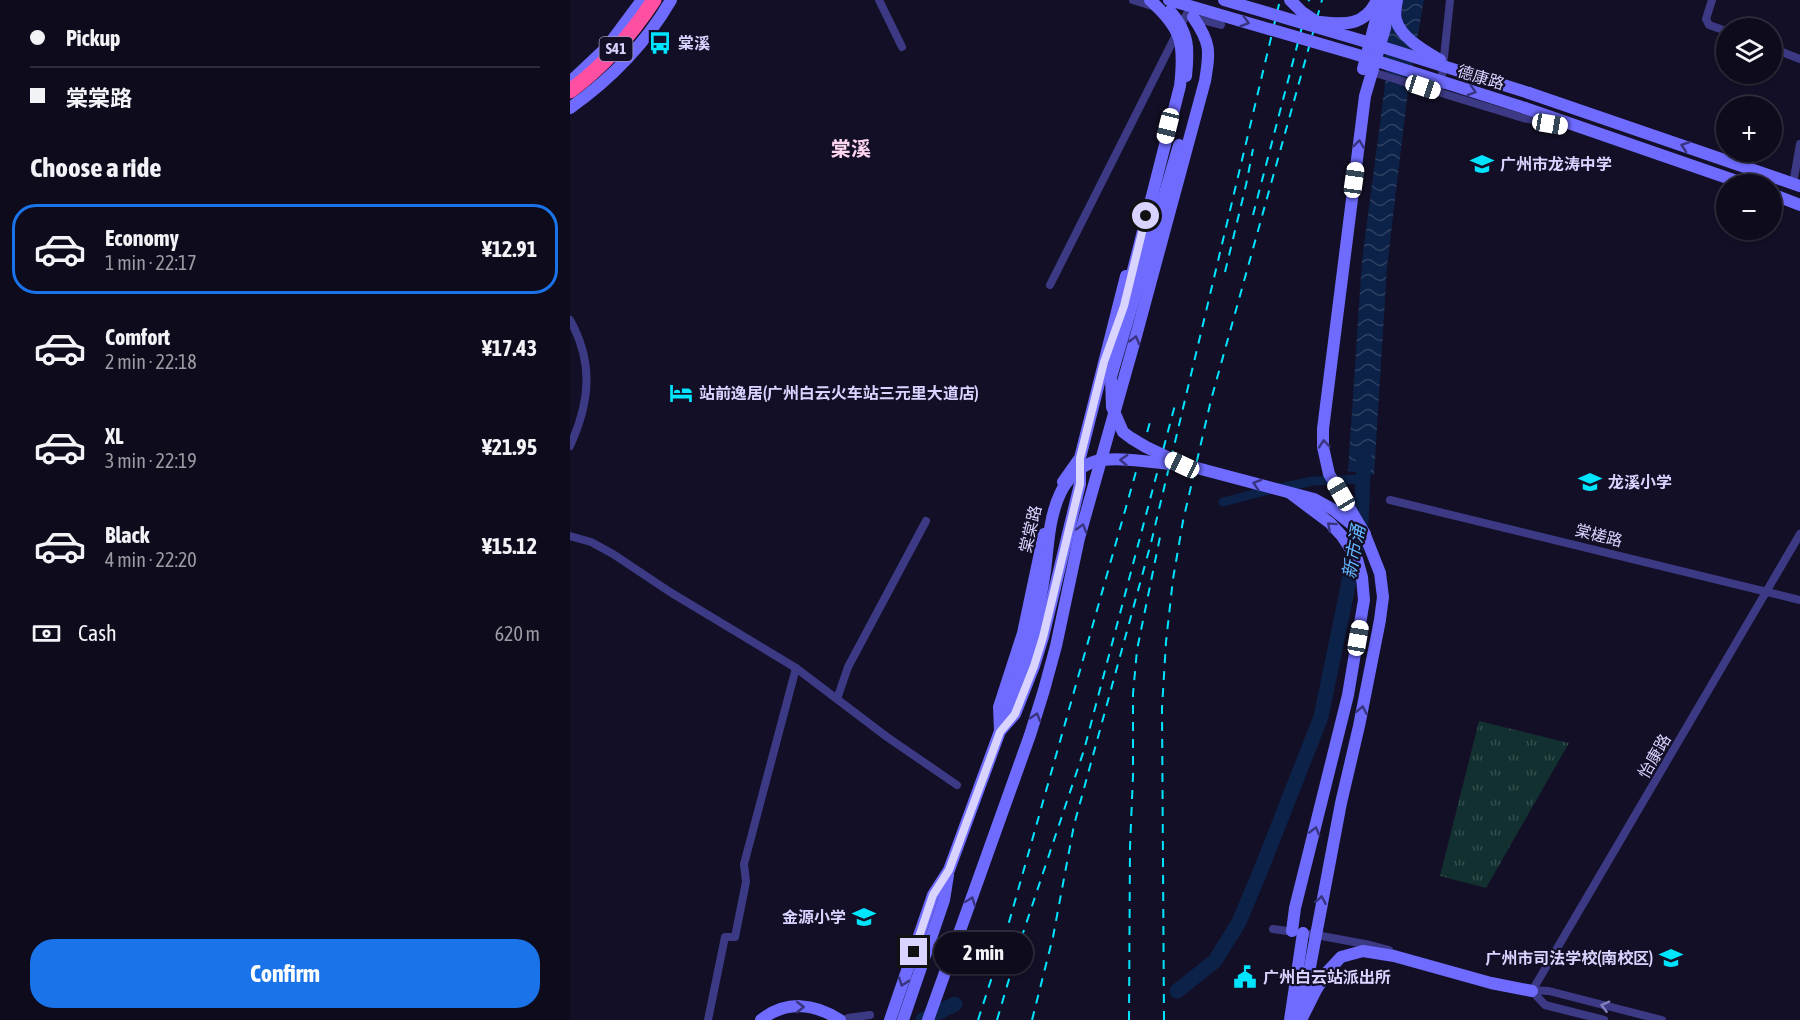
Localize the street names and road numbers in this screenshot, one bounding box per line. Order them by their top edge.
road number: S41 [600,37,633,61]
street label: 德康路 [1455,61,1507,93]
street label: 棠棠路 [1016,504,1044,554]
street label: 棠槎路 [1574,520,1624,550]
street label: 怡康路 [1634,731,1674,781]

